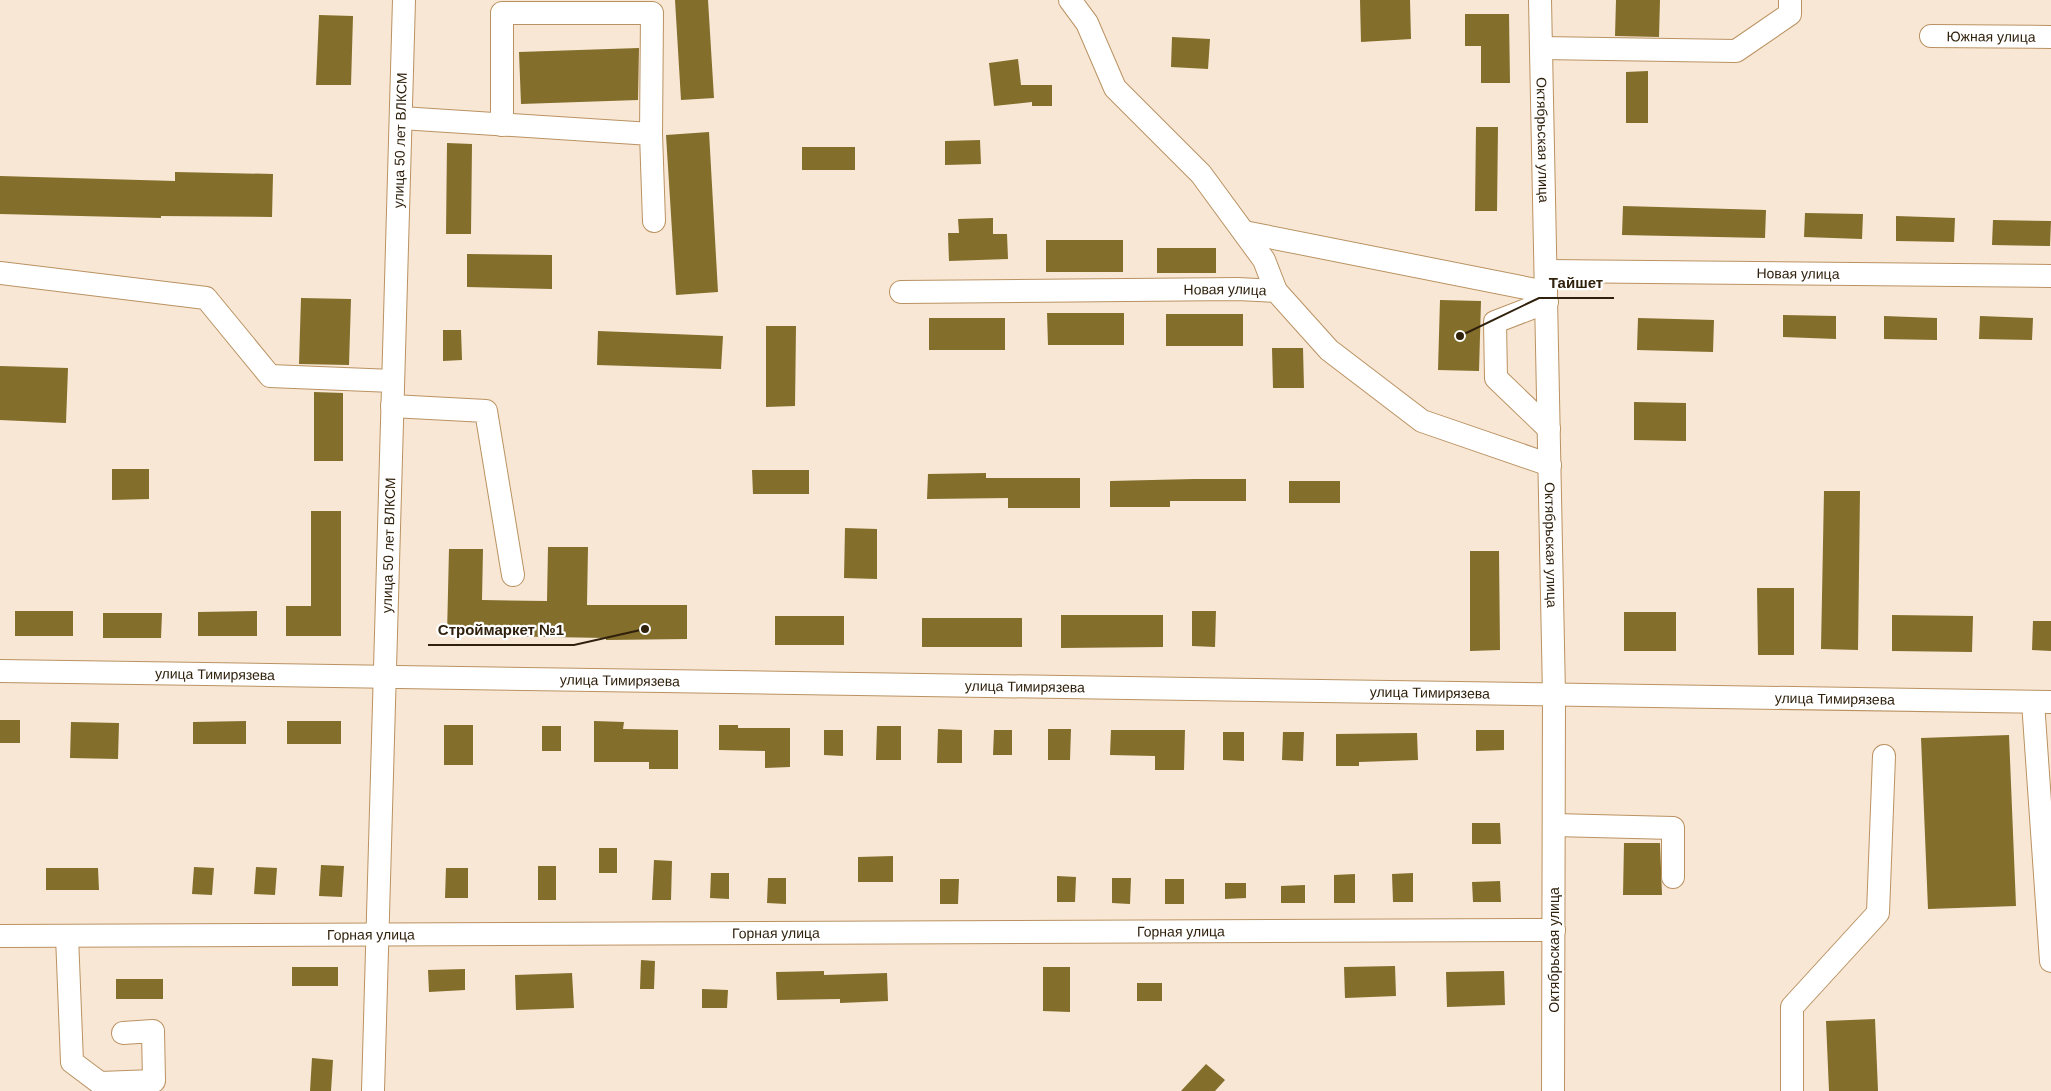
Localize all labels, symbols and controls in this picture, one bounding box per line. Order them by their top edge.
street label: Южная улица [1946,28,2036,45]
street label: улица 50 лет ВЛКСМ [390,72,410,208]
street label: Октябрьская улица [1534,77,1552,203]
street label: Новая улица [1756,265,1840,282]
callout: Тайшет [1539,268,1614,298]
text: Тайшет [1549,274,1603,291]
street label: Новая улица [1183,281,1267,298]
street label: улица 50 лет ВЛКСМ [379,477,398,613]
street label: Октябрьская улица [1542,482,1560,608]
callout: Строймаркет №1 [428,615,574,645]
text: Строймаркет №1 [438,621,564,638]
street label: улица Тимирязева [155,665,275,683]
street label: улица Тимирязева [560,671,680,689]
street label: улица Тимирязева [965,678,1085,695]
street label: улица Тимирязева [1370,684,1490,702]
street label: улица Тимирязева [1775,690,1895,708]
street label: Октябрьская улица [1546,887,1562,1013]
street label: Горная улица [1137,923,1225,940]
street label: Горная улица [732,925,820,941]
street label: Горная улица [327,926,415,943]

